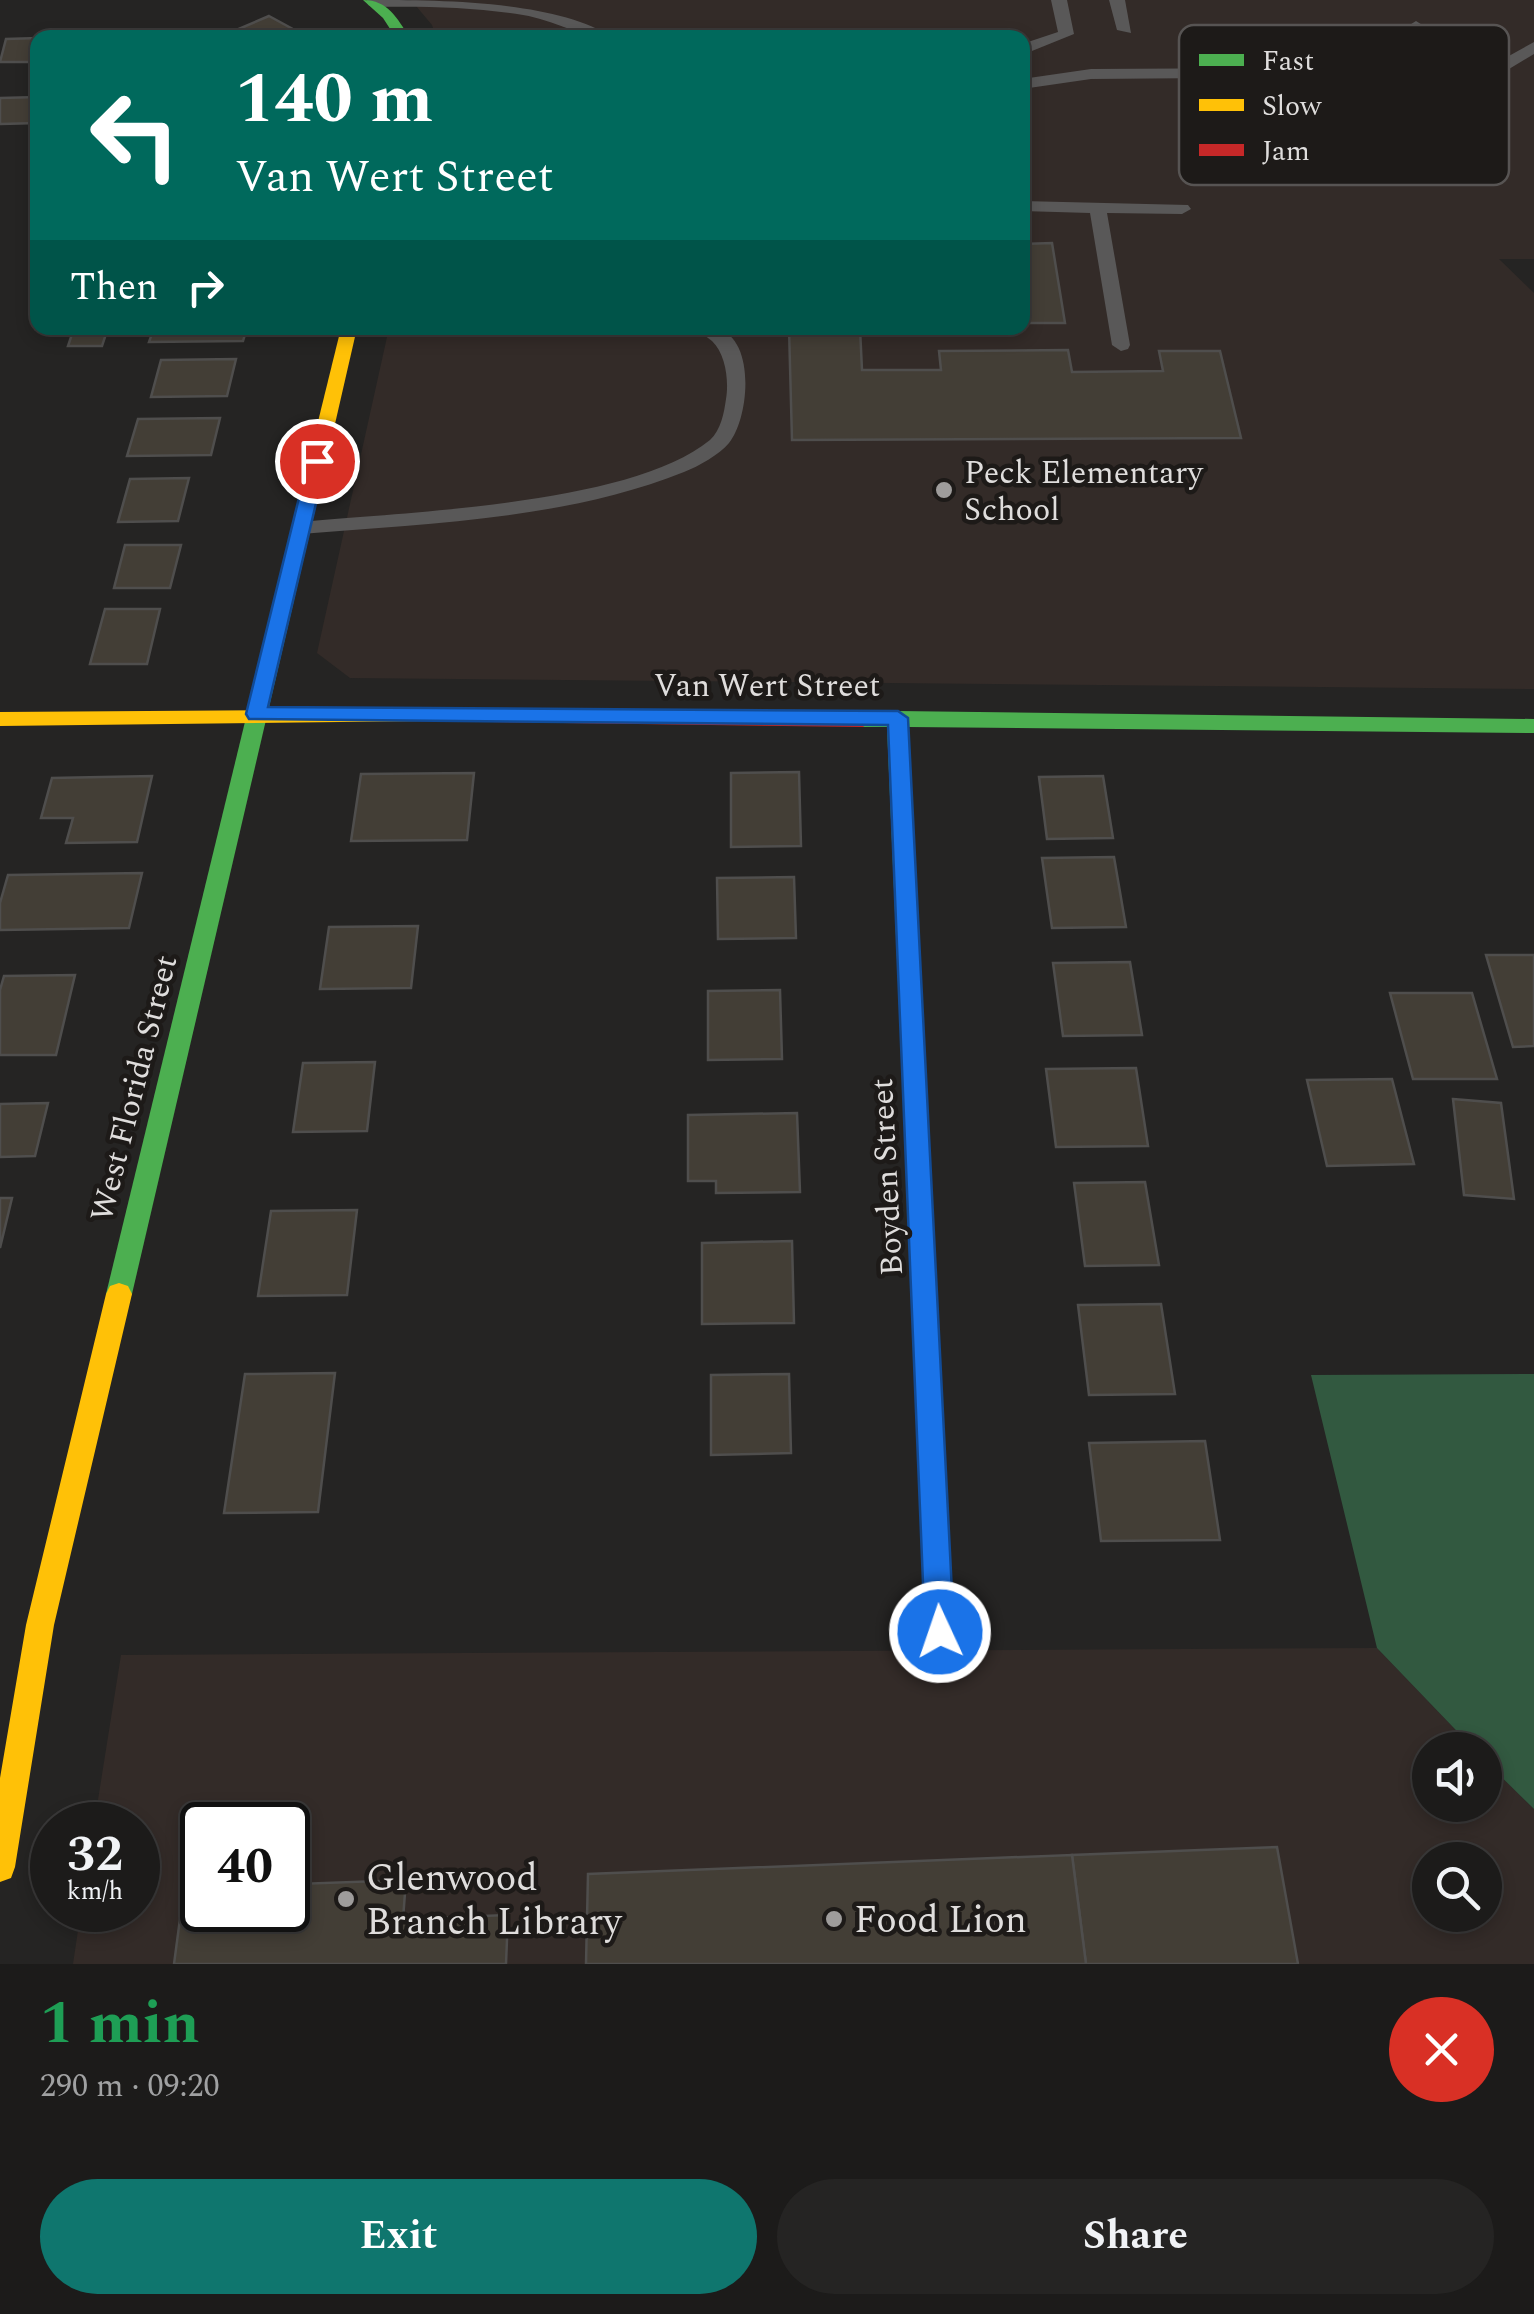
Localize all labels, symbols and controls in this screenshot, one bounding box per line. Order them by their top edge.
legend [1179,25,1509,185]
text: Fast [1262,40,1314,83]
text: 140 m [235,47,433,153]
icon: left [70,70,200,200]
text: Slow [1262,85,1322,128]
text: Jam [1262,130,1310,173]
text: Van Wert Street [235,143,554,212]
text: Then [70,259,158,317]
icon: right [178,260,233,315]
pin [275,419,360,504]
icon: arrive [290,434,345,489]
place label: Peck Elementary School [964,449,1205,535]
marker: Peck Elementary School [933,479,955,501]
street label: Van Wert Street [654,662,880,711]
street label: West Florida Street [78,950,191,1227]
street label: Boyden Street [858,1077,917,1277]
position arrow [888,1580,992,1684]
map controls [1412,1732,1502,1932]
button: sound [1412,1732,1502,1822]
speed limit sign: 40 [180,1802,310,1932]
text: 32 [67,1817,123,1893]
button: search [1412,1842,1502,1932]
place label: Glenwood Branch Library [366,1850,623,1952]
text: km/h [67,1873,123,1911]
marker: Glenwood Branch Library [335,1888,357,1910]
place label: Food Lion [854,1892,1027,1950]
marker: Food Lion [823,1908,845,1930]
text: 1 min [40,1978,200,2070]
button: close [1389,1997,1494,2102]
text: 290 m · 09:20 [40,2062,220,2111]
button: Exit [40,2179,757,2294]
button: Share [777,2179,1494,2294]

